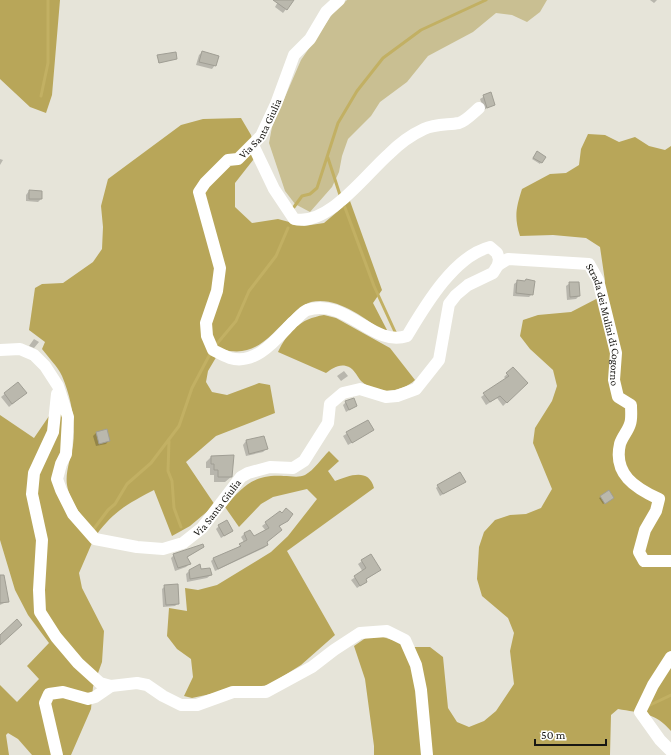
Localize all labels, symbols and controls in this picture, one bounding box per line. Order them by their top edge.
street label: Via Santa Giulia [236,97,283,161]
street label: Strada dei Mulini di Cogorno [584,261,622,388]
street label: Via Santa Giulia [191,477,243,539]
scale bar [535,721,606,747]
text: 50 m [541,728,566,742]

